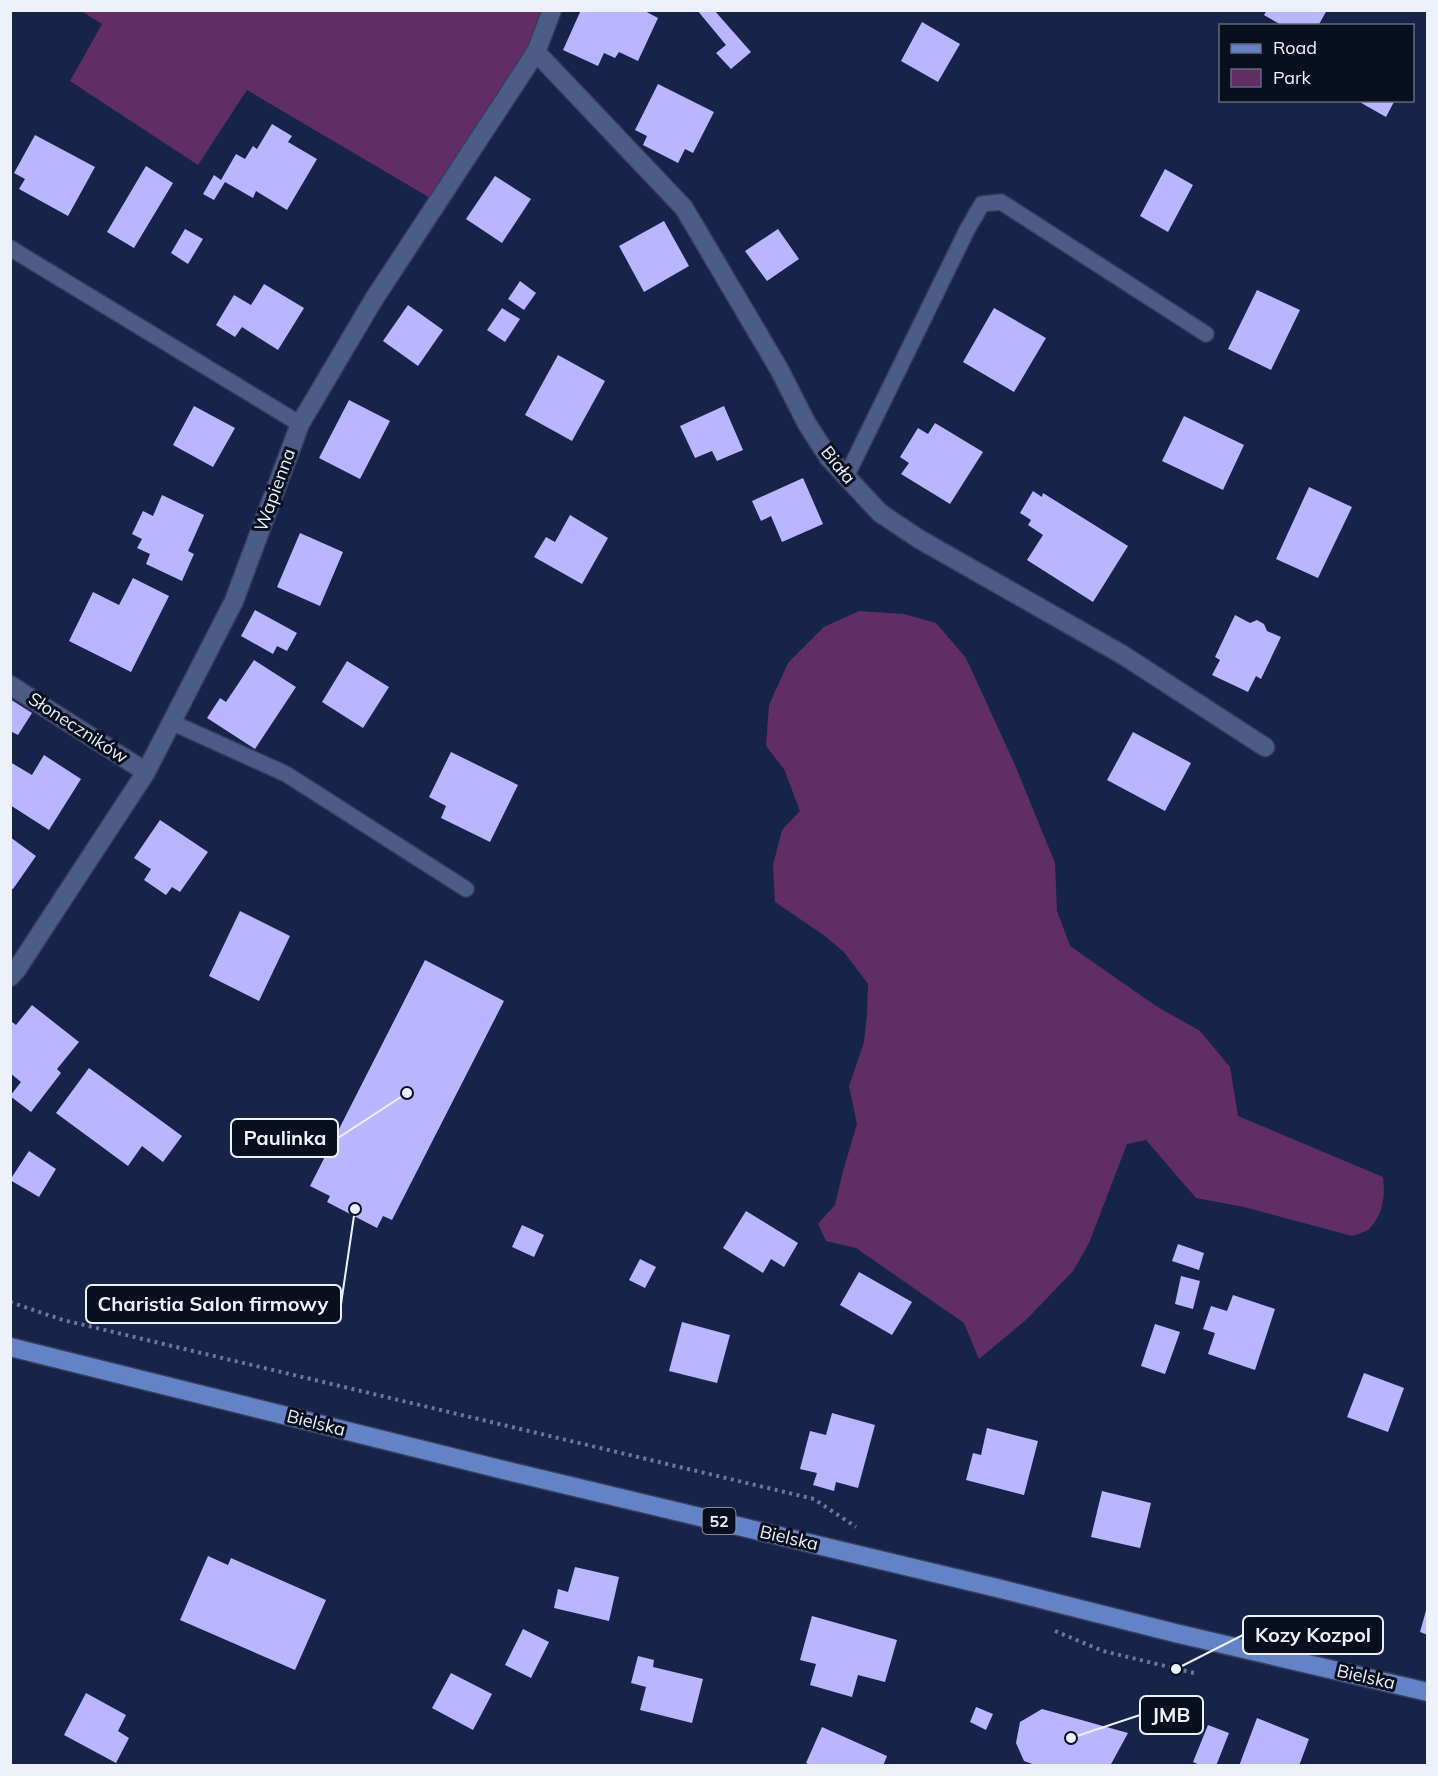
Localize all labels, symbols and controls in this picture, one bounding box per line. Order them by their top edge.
legend [1219,24,1414,102]
text: Road [1273,36,1317,59]
text: Park [1273,66,1312,89]
street label: Biała [816,441,861,488]
street label: Wapienna [249,445,300,534]
street label: Słoneczników [24,687,133,768]
callout: Paulinka [231,1119,338,1157]
text: Paulinka [243,1125,327,1150]
callout: Charistia Salon firmowy [86,1285,341,1323]
text: Charistia Salon firmowy [98,1291,329,1316]
street label: Bielska [284,1404,348,1441]
road number: 52 [702,1508,736,1534]
street label: Bielska [758,1520,821,1555]
callout: Kozy Kozpol [1243,1616,1383,1654]
text: Kozy Kozpol [1255,1622,1371,1647]
street label: Bielska [1335,1659,1398,1694]
callout: JMB [1140,1696,1203,1734]
text: JMB [1152,1702,1190,1727]

